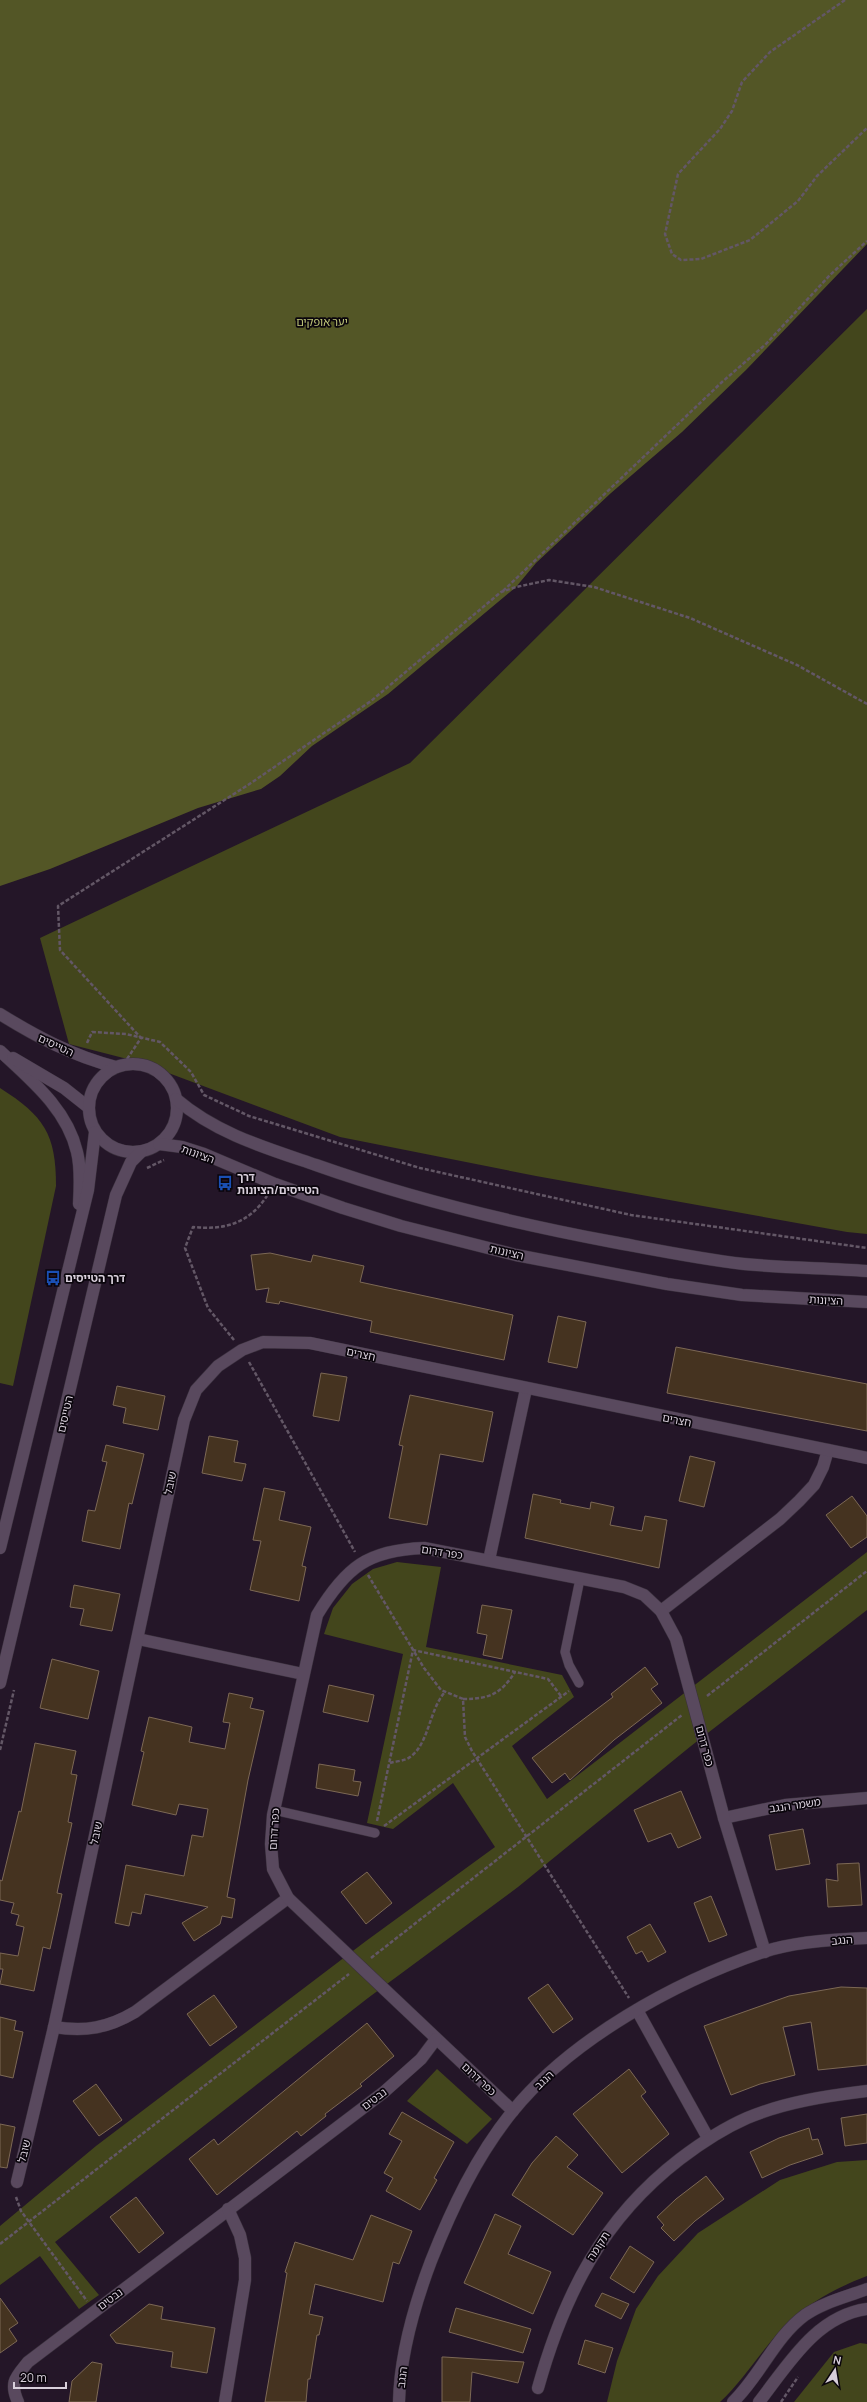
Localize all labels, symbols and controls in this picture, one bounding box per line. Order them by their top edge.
park label: יער אופקים [296,314,348,329]
street label: הטייסים [36,1030,77,1059]
street label: הציונות [179,1141,217,1166]
place label: דרך הטייסים/הציונות [237,1169,319,1197]
bus stop icon: דרך הטייסים/הציונות [216,1174,234,1192]
street label: הציונות [489,1240,526,1263]
bus stop icon: דרך הטייסים [44,1269,62,1287]
place label: דרך הטייסים [65,1270,126,1285]
street label: הציונות [808,1291,844,1308]
street label: חצרים [345,1343,377,1364]
street label: הטייסים [53,1394,76,1434]
street label: חצרים [661,1409,693,1430]
street label: שובל [160,1470,179,1496]
street label: כפר דרום [420,1541,464,1562]
street label: כפר דרום [693,1724,718,1768]
street label: משמר הנגב [768,1793,822,1816]
street label: כפר דרום [265,1807,282,1850]
street label: שובל [86,1820,105,1846]
street label: הנגב [831,1931,853,1948]
street label: כפר דרום [459,2059,500,2099]
street label: הנגב [531,2067,557,2093]
street label: נבטים [358,2084,389,2113]
street label: שובל [13,2138,34,2164]
street label: תקומה [583,2228,613,2263]
street label: נבטים [94,2284,125,2313]
north arrow [815,2350,855,2390]
text: N [832,2352,843,2368]
scale bar [14,2364,66,2390]
street label: הנגב [393,2365,410,2389]
text: 20 m [20,2369,47,2386]

